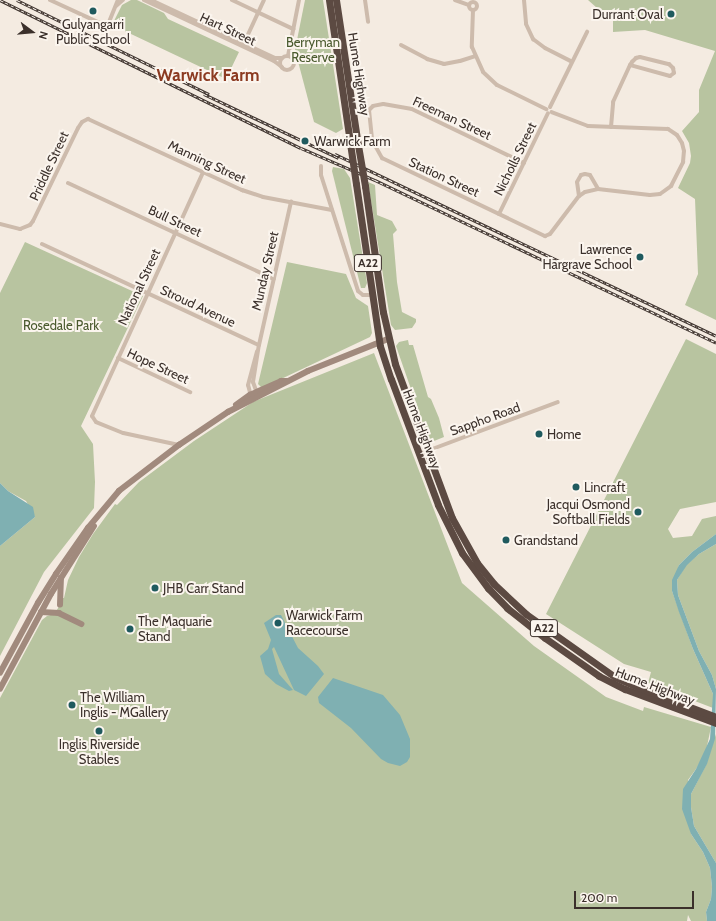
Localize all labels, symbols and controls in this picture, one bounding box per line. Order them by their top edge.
marker: Gulyangarri Public School [88,6,98,16]
place label: Durrant Oval [592,6,663,22]
street label: Hart Street [197,9,259,49]
marker: Durrant Oval [666,9,676,19]
north arrow [12,12,52,52]
place label: Gulyangarri Public School [56,17,130,48]
text: N [36,30,51,41]
street label: Hume Highway [345,31,373,117]
park label: Berryman Reserve [286,35,340,66]
district label: Warwick Farm [156,66,260,86]
street label: Freeman Street [410,93,494,143]
street label: Nicholls Street [491,120,539,198]
street label: Priddle Street [26,129,72,203]
place label: Warwick Farm [314,133,391,149]
marker: Warwick Farm [299,135,311,147]
street label: Manning Street [166,137,248,187]
street label: Station Street [406,154,482,200]
street label: Bull Street [146,202,204,240]
street label: Munday Street [248,230,282,312]
place label: Lawrence Hargrave School [542,242,632,273]
street label: National Street [115,246,163,328]
marker: Lawrence Hargrave School [635,252,645,262]
road number: A22 [353,253,383,273]
street label: Stroud Avenue [158,282,238,330]
park label: Rosedale Park [23,317,99,333]
street label: Hope Street [125,345,191,387]
street label: Hume Highway [400,387,444,471]
street label: Sappho Road [448,399,522,439]
place label: Home [547,426,581,442]
marker: Home [534,429,544,439]
place label: Lincraft [584,479,625,495]
marker: Lincraft [571,482,581,492]
place label: Jacqui Osmond Softball Fields [547,497,630,528]
marker: Jacqui Osmond Softball Fields [633,507,643,517]
place label: Grandstand [514,532,578,548]
marker: Grandstand [501,535,511,545]
place label: JHB Carr Stand [163,580,244,596]
marker: JHB Carr Stand [150,583,160,593]
place label: Warwick Farm Racecourse [286,608,363,639]
place label: The Maquarie Stand [138,614,212,645]
marker: Warwick Farm Racecourse [273,618,283,628]
road number: A22 [529,618,559,638]
marker: The Maquarie Stand [125,624,135,634]
street label: Hume Highway [613,664,697,708]
place label: The William Inglis - MGallery [80,690,168,721]
marker: The William Inglis - MGallery [67,700,77,710]
marker: Inglis Riverside Stables [94,726,104,736]
place label: Inglis Riverside Stables [59,737,139,768]
scale bar [576,883,696,909]
text: 200 m [581,890,617,905]

